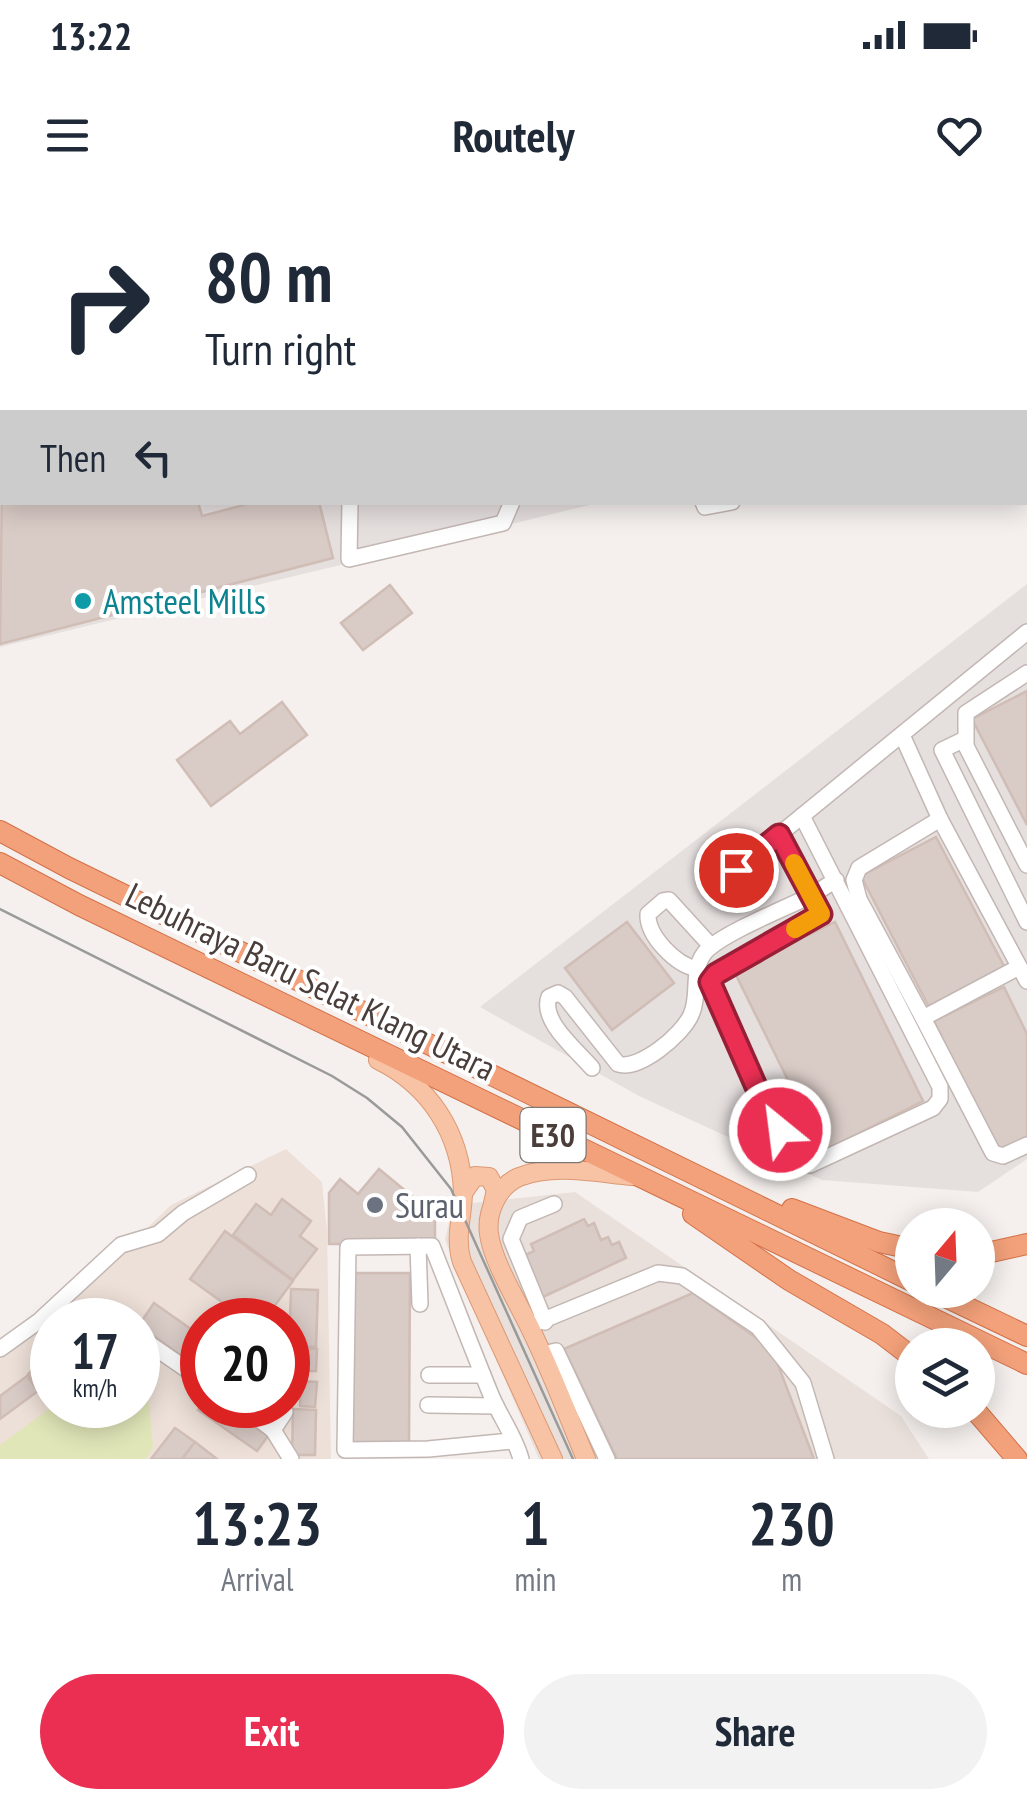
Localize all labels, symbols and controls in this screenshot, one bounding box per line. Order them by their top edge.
text: 13:22 [50,11,132,60]
text: Routely [452,106,575,164]
icon: menu [40,108,95,163]
icon: heart [932,108,987,163]
text: 80 m [205,231,333,321]
icon: right [40,240,170,370]
text: Turn right [205,319,356,377]
icon: left [126,430,181,485]
text: Then [40,433,106,482]
place label: Amsteel Mills [103,578,266,624]
marker: Amsteel Mills [72,590,94,612]
pin [694,828,779,913]
icon: arrive [709,843,764,898]
street label: Lebuhraya Baru Selat Klang Utara [119,871,503,1091]
position arrow [728,1078,832,1182]
road number: E30 [520,1108,586,1162]
place label: Surau [395,1182,464,1228]
marker: Surau [364,1194,386,1216]
north arrow [895,1208,995,1308]
map controls [895,1208,995,1428]
speed limit sign: 20 [180,1298,310,1428]
text: 17 [71,1318,119,1383]
button: layers [895,1328,995,1428]
text: km/h [73,1372,117,1404]
text: 13:23 [192,1484,322,1562]
text: 1 [521,1484,550,1562]
text: 230 [749,1484,835,1562]
text: Arrival [221,1558,293,1600]
text: min [514,1558,556,1600]
text: m [781,1558,802,1600]
button: Exit [40,1674,504,1789]
button: Share [524,1674,987,1789]

